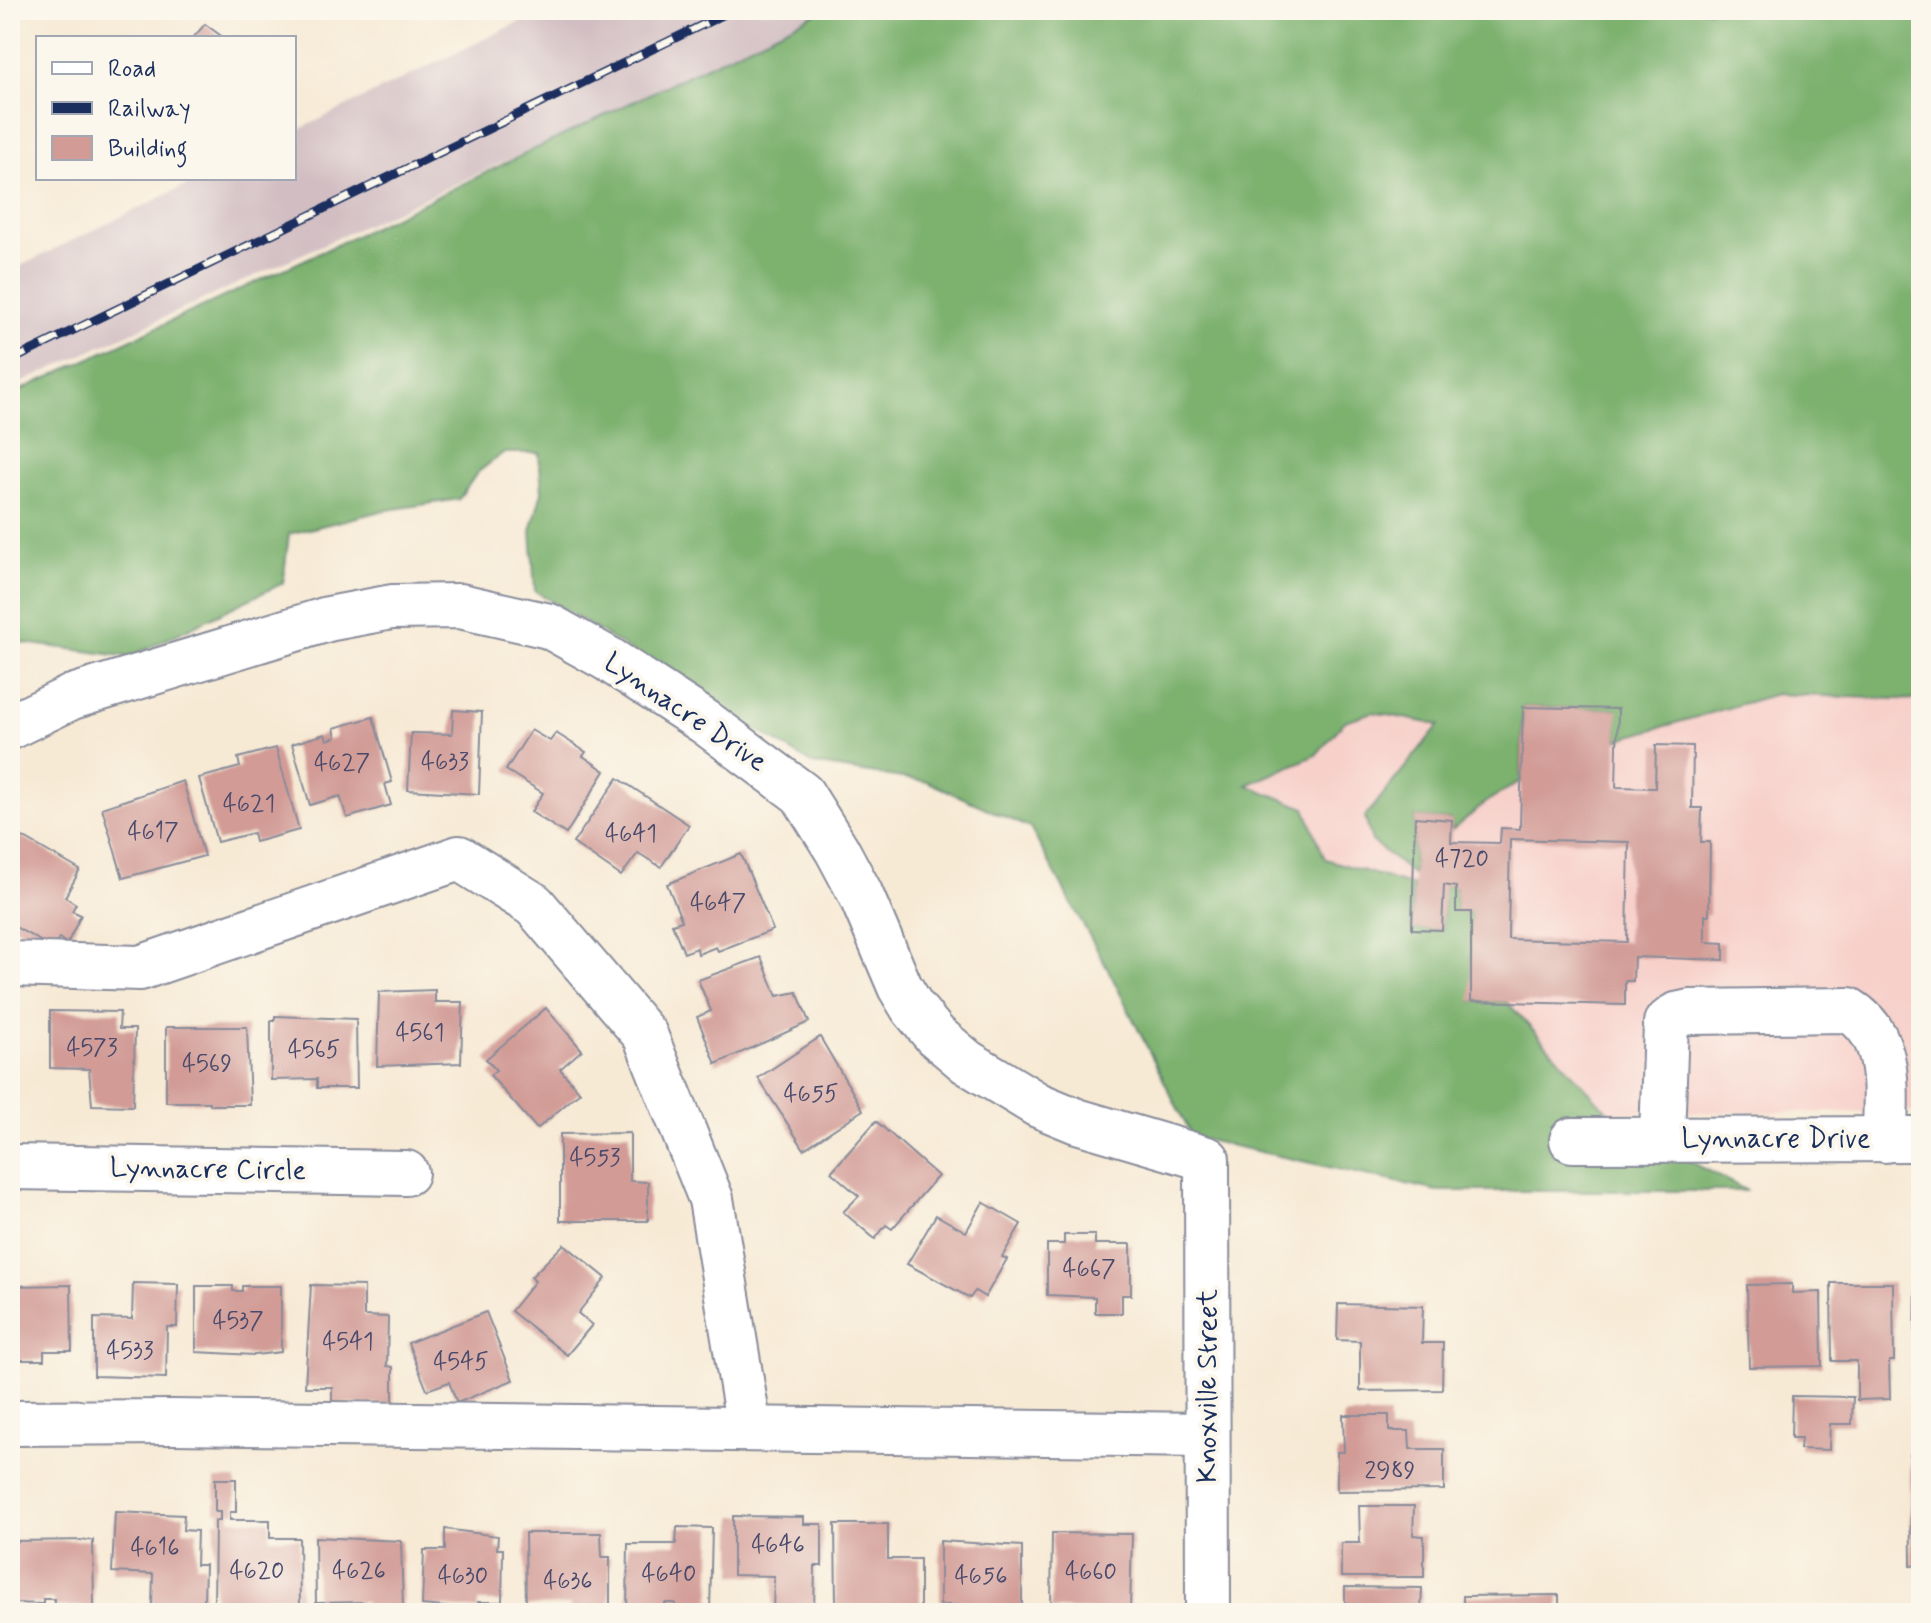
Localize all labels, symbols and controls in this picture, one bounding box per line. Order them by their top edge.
legend [36,36,296,180]
text: Road [108,54,156,85]
text: Railway [108,94,191,125]
text: Building [108,134,188,168]
street label: Lynnacre Drive [596,645,774,781]
house number: 4633 [421,747,469,778]
house number: 4627 [314,748,370,779]
house number: 4621 [223,789,275,820]
house number: 4617 [127,817,179,848]
house number: 4641 [605,819,657,850]
house number: 4720 [1435,844,1489,875]
house number: 4647 [690,888,746,919]
house number: 4561 [396,1018,444,1049]
house number: 4573 [67,1033,118,1064]
house number: 4565 [288,1035,340,1066]
house number: 4569 [182,1049,232,1080]
house number: 4655 [784,1079,838,1110]
street label: Lynnacre Drive [1681,1121,1871,1158]
house number: 4553 [570,1143,621,1174]
street label: Lynnacre Circle [109,1150,307,1190]
house number: 4667 [1062,1254,1116,1285]
street label: Knoxville Street [1190,1288,1227,1483]
house number: 4537 [212,1306,264,1337]
house number: 4541 [322,1327,374,1358]
house number: 4533 [106,1336,154,1367]
house number: 4545 [433,1347,489,1378]
house number: 2989 [1365,1456,1415,1487]
house number: 4646 [751,1530,805,1561]
house number: 4616 [131,1533,179,1564]
house number: 4620 [230,1556,284,1587]
house number: 4626 [332,1556,386,1587]
house number: 4660 [1065,1557,1117,1588]
house number: 4640 [642,1559,696,1590]
house number: 4630 [438,1561,488,1592]
house number: 4656 [955,1561,1007,1592]
house number: 4636 [543,1566,593,1597]

